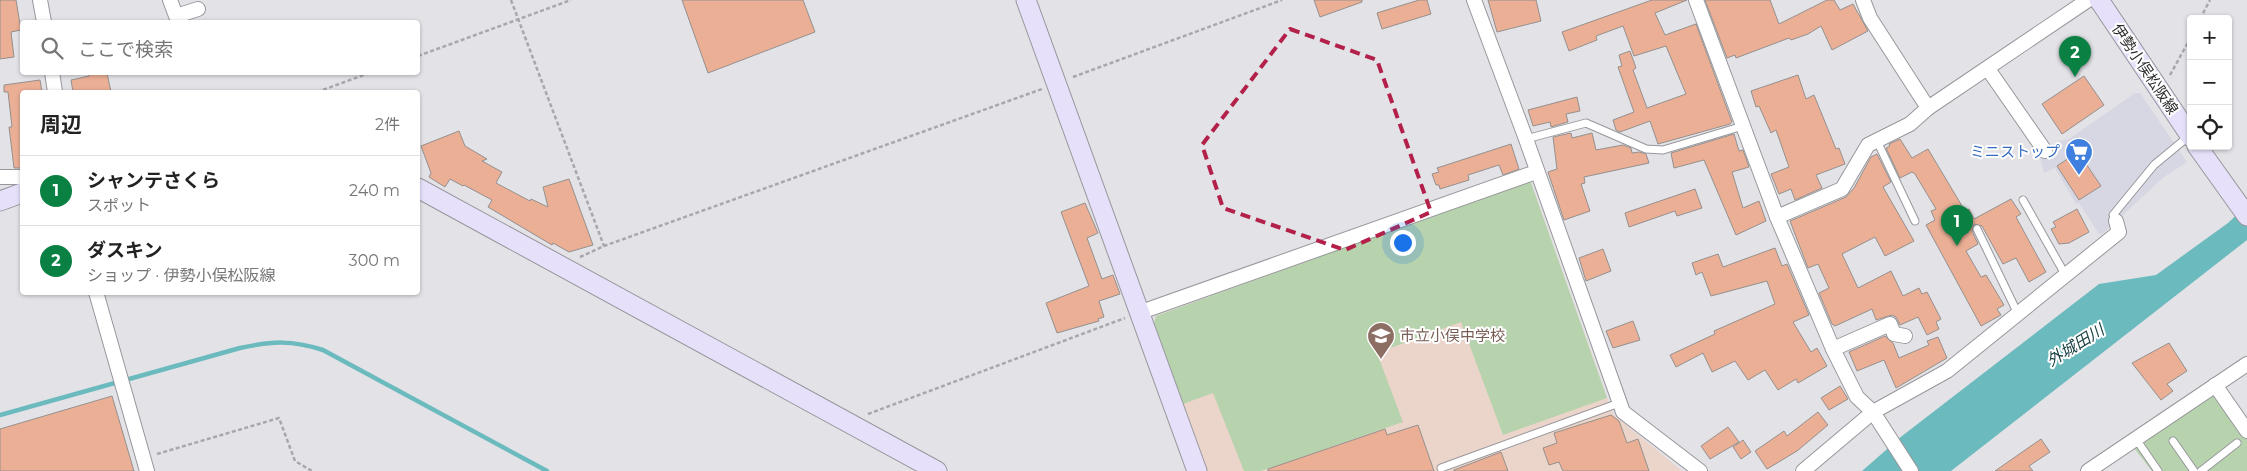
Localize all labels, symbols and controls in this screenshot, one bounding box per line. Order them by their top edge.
map controls [2187,15,2232,150]
button: + [2187,15,2232,60]
search box [20,20,420,75]
street label: 伊勢小俣松阪線 [2108,20,2183,118]
icon: search [38,34,66,62]
pin: 2 [2059,36,2091,77]
text: ここで検索 [78,38,173,61]
button: − [2187,60,2232,105]
button: locate [2187,105,2232,150]
text: 周辺 [40,112,82,137]
text: 2件 [375,115,400,134]
supermarket icon: ミニストップ [2064,137,2094,176]
place label: ミニストップ [1970,142,2060,161]
text: シャンテさくら [87,169,220,192]
text: 1 [53,181,59,200]
text: 240 m [349,181,400,200]
text: スポット [87,196,151,215]
pin: 1 [1941,205,1973,246]
your location [1390,230,1416,256]
text: ダスキン [87,239,162,262]
text: 2 [51,251,61,270]
text: 300 m [349,251,400,270]
text: ショップ · 伊勢小俣松阪線 [87,266,275,285]
water label: 外城田川 [2043,319,2109,370]
school or university icon: 市立小俣中学校 [1366,321,1396,360]
place label: 市立小俣中学校 [1400,326,1505,345]

